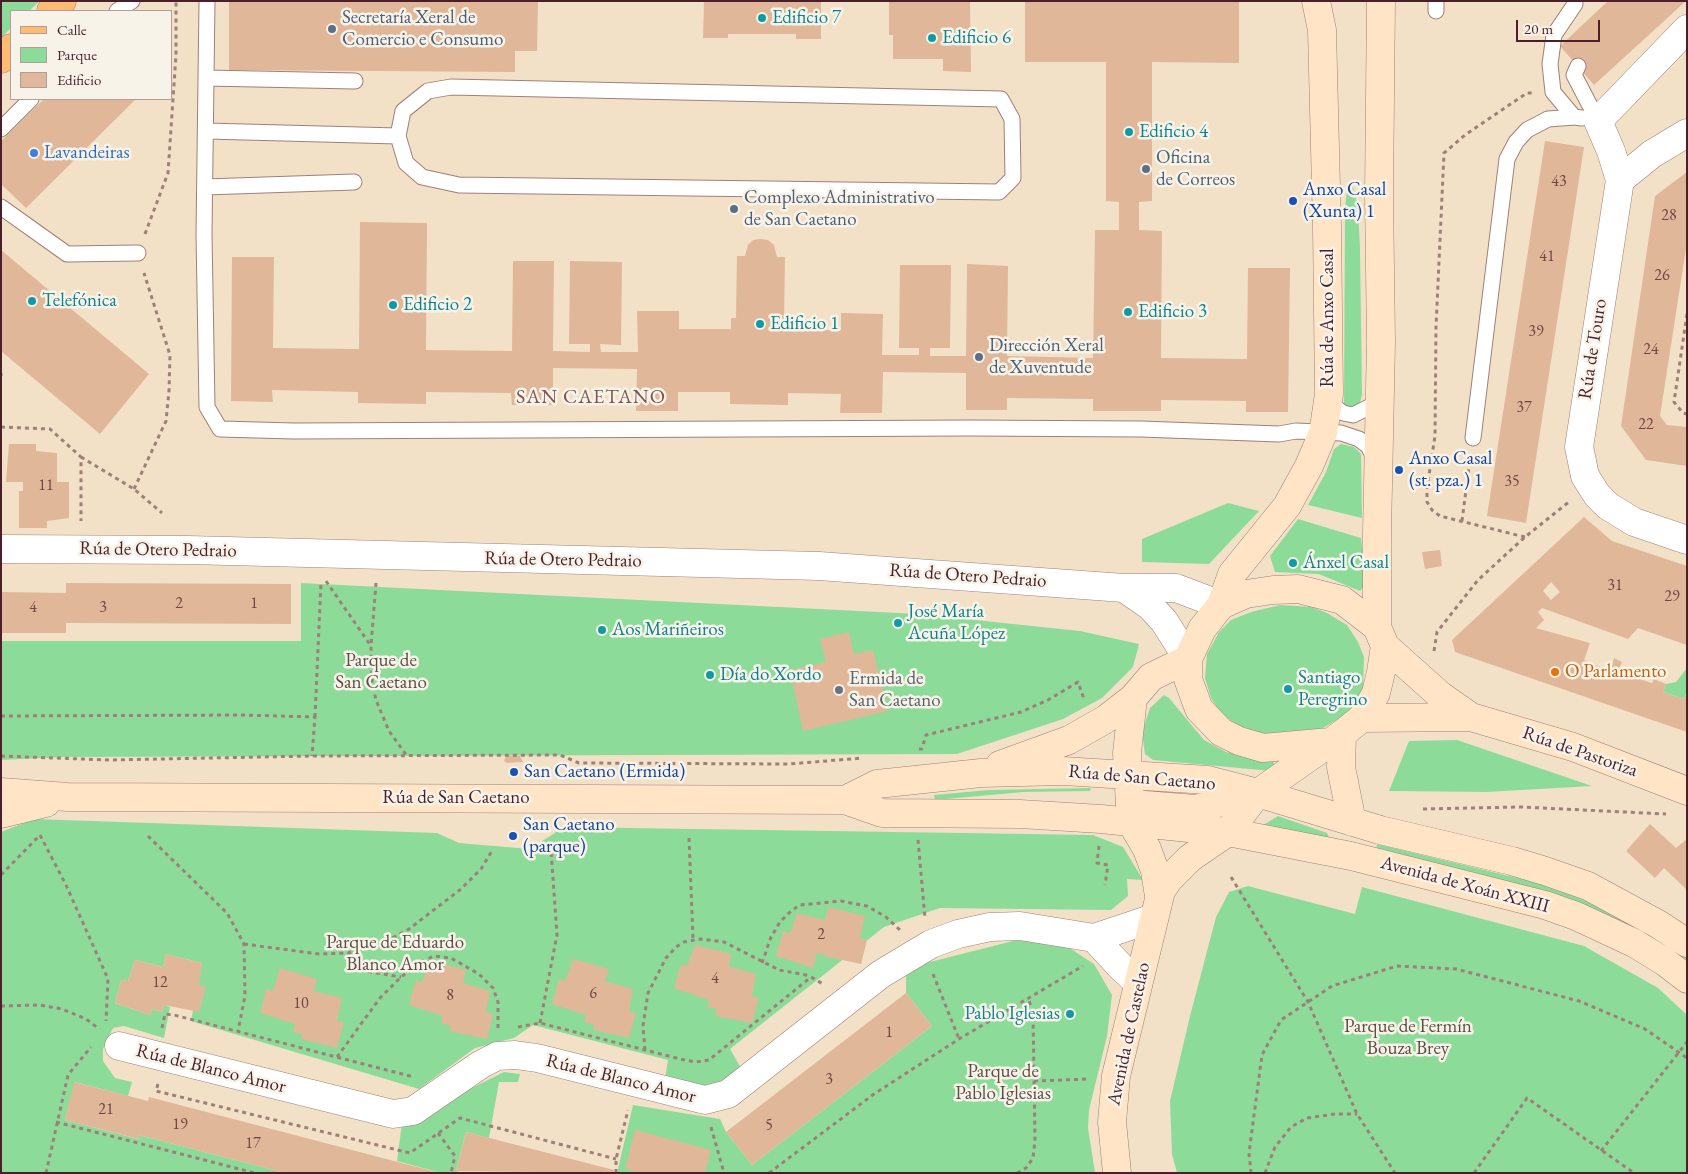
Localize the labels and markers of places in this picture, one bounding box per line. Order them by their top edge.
place label: Secretaría Xeral de Comercio e Consumo [342,7,503,51]
place label: Edificio 7 [772,7,841,29]
marker: Edificio 7 [756,12,768,24]
marker: Secretaría Xeral de Comercio e Consumo [326,23,338,35]
place label: Edificio 6 [942,27,1011,49]
marker: Edificio 6 [926,32,938,44]
place label: Edificio 4 [1139,121,1208,143]
marker: Edificio 4 [1123,126,1135,138]
place label: Lavandeiras [44,142,130,164]
marker: Lavandeiras [28,147,40,159]
place label: Oficina de Correos [1156,147,1235,191]
marker: Oficina de Correos [1140,163,1152,175]
place label: Anxo Casal (Xunta) 1 [1303,179,1386,223]
place label: Complexo Administrativo de San Caetano [744,187,935,231]
marker: Anxo Casal (Xunta) 1 [1287,195,1299,207]
marker: Complexo Administrativo de San Caetano [728,203,740,215]
place label: Telefónica [42,290,117,312]
place label: Edificio 2 [403,294,472,316]
marker: Telefónica [26,295,38,307]
marker: Edificio 2 [387,299,399,311]
place label: Edificio 3 [1138,301,1207,323]
marker: Edificio 3 [1122,306,1134,318]
place label: Edificio 1 [770,313,839,335]
marker: Edificio 1 [754,318,766,330]
place label: Dirección Xeral de Xuventude [989,335,1104,379]
marker: Dirección Xeral de Xuventude [973,351,985,363]
place label: Anxo Casal (st. pza.) 1 [1409,448,1492,492]
marker: Anxo Casal (st. pza.) 1 [1393,464,1405,476]
place label: Ánxel Casal [1303,552,1389,574]
marker: Ánxel Casal [1287,557,1299,569]
place label: José María Acuña López [908,601,1005,645]
marker: José María Acuña López [892,617,904,629]
place label: Aos Mariñeiros [612,619,724,641]
marker: Aos Mariñeiros [596,624,608,636]
place label: O Parlamento [1565,661,1666,683]
place label: Día do Xordo [720,664,821,686]
marker: O Parlamento [1549,666,1561,678]
place label: Santiago Peregrino [1298,667,1367,711]
place label: Ermida de San Caetano [849,668,941,712]
marker: Día do Xordo [704,669,716,681]
marker: Santiago Peregrino [1282,683,1294,695]
marker: Ermida de San Caetano [833,684,845,696]
place label: San Caetano (Ermida) [524,761,685,783]
marker: San Caetano (Ermida) [508,766,520,778]
place label: San Caetano (parque) [523,814,615,858]
marker: San Caetano (parque) [507,830,519,842]
place label: Pablo Iglesias [964,1003,1060,1025]
marker: Pablo Iglesias [1064,1008,1076,1020]

